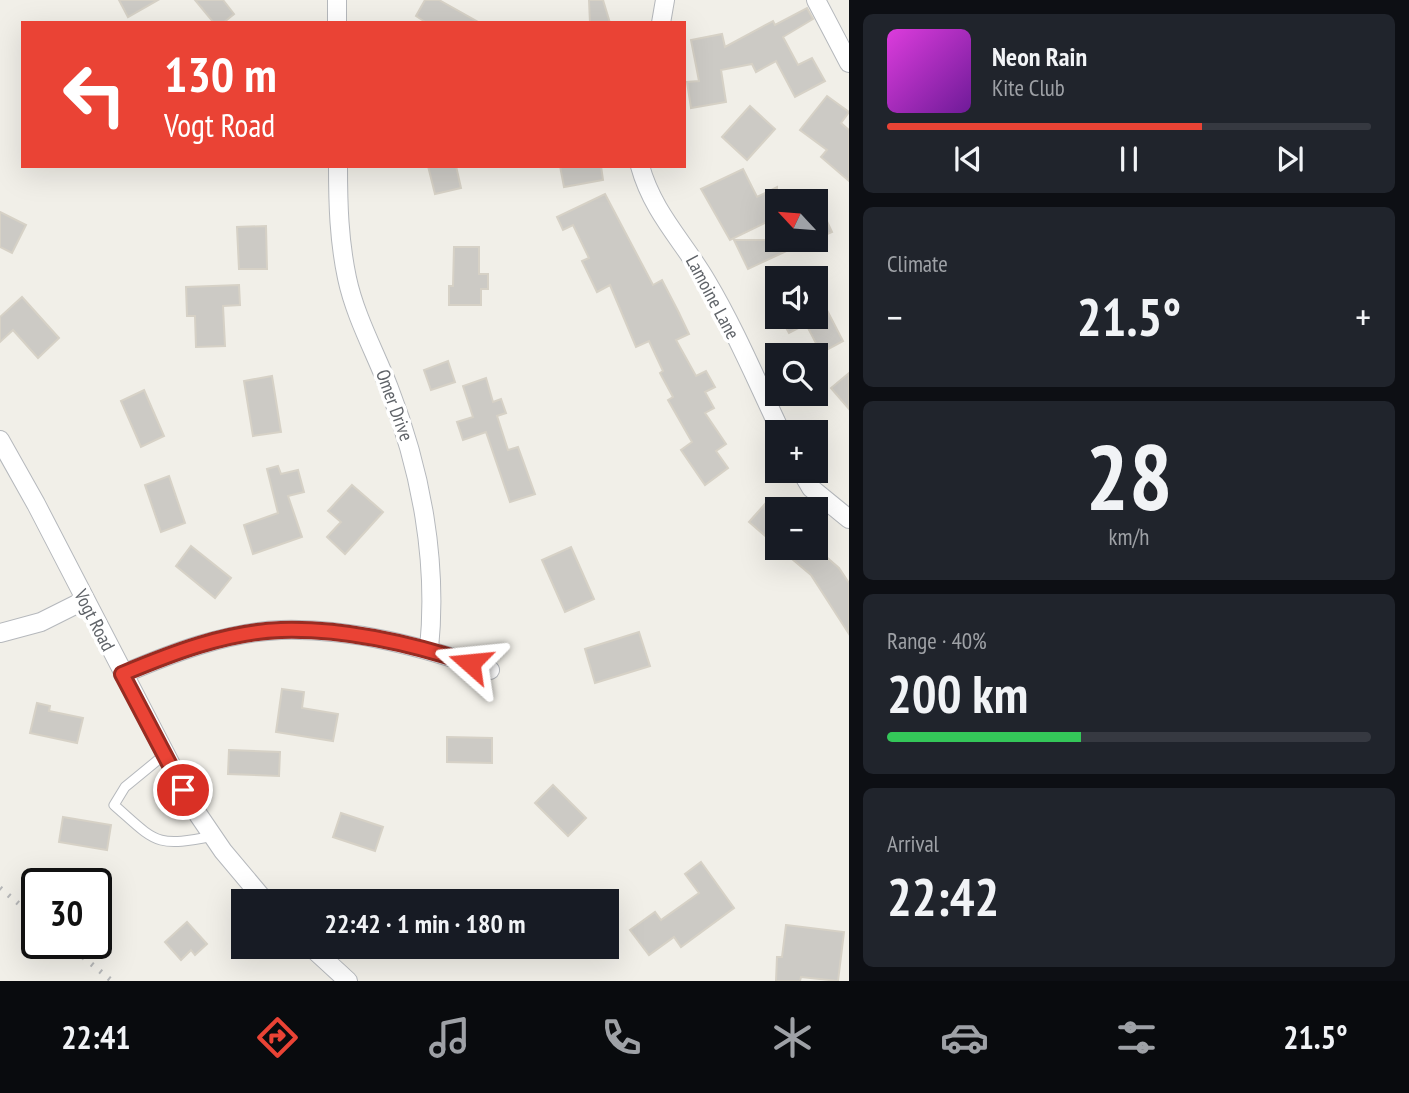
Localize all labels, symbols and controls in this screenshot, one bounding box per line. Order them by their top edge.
text: Neon Rain [992,40,1087,73]
text: 130 m [164,42,277,106]
icon: left [49,49,140,140]
text: Kite Club [992,73,1065,102]
text: Vogt Road [164,104,275,146]
icon: previous [949,140,987,178]
icon: pause [1110,140,1148,178]
icon: next [1271,140,1309,178]
north arrow [765,189,828,252]
map controls [765,189,828,560]
text: Climate [887,249,948,278]
street label: Lamoine Lane [681,251,745,343]
button: sound [765,266,828,329]
text: 21.5° [1077,283,1181,350]
text: − [887,292,903,341]
text: + [1355,292,1371,341]
button: search [765,343,828,406]
street label: Omer Drive [371,366,419,444]
text: 28 [1086,417,1173,535]
button: + [765,420,828,483]
button: − [765,497,828,560]
text: km/h [1109,522,1149,551]
street label: Vogt Road [69,584,121,655]
position arrow [433,626,507,700]
text: Range · 40% [887,626,987,655]
text: 200 km [887,660,1028,727]
pin [153,760,213,820]
icon: arrive [164,771,202,809]
text: Arrival [887,829,939,858]
text: 22:42 [887,863,999,930]
speed limit sign: 30 [21,868,112,959]
text: 22:42 · 1 min · 180 m [325,907,525,940]
icon: directions [253,1013,302,1062]
icon: music [425,1013,474,1062]
icon: phone [597,1013,646,1062]
icon: climate [768,1013,817,1062]
icon: car [940,1013,989,1062]
icon: filters [1112,1013,1161,1062]
text: 22:41 [61,1016,131,1058]
text: 21.5° [1283,1016,1348,1058]

